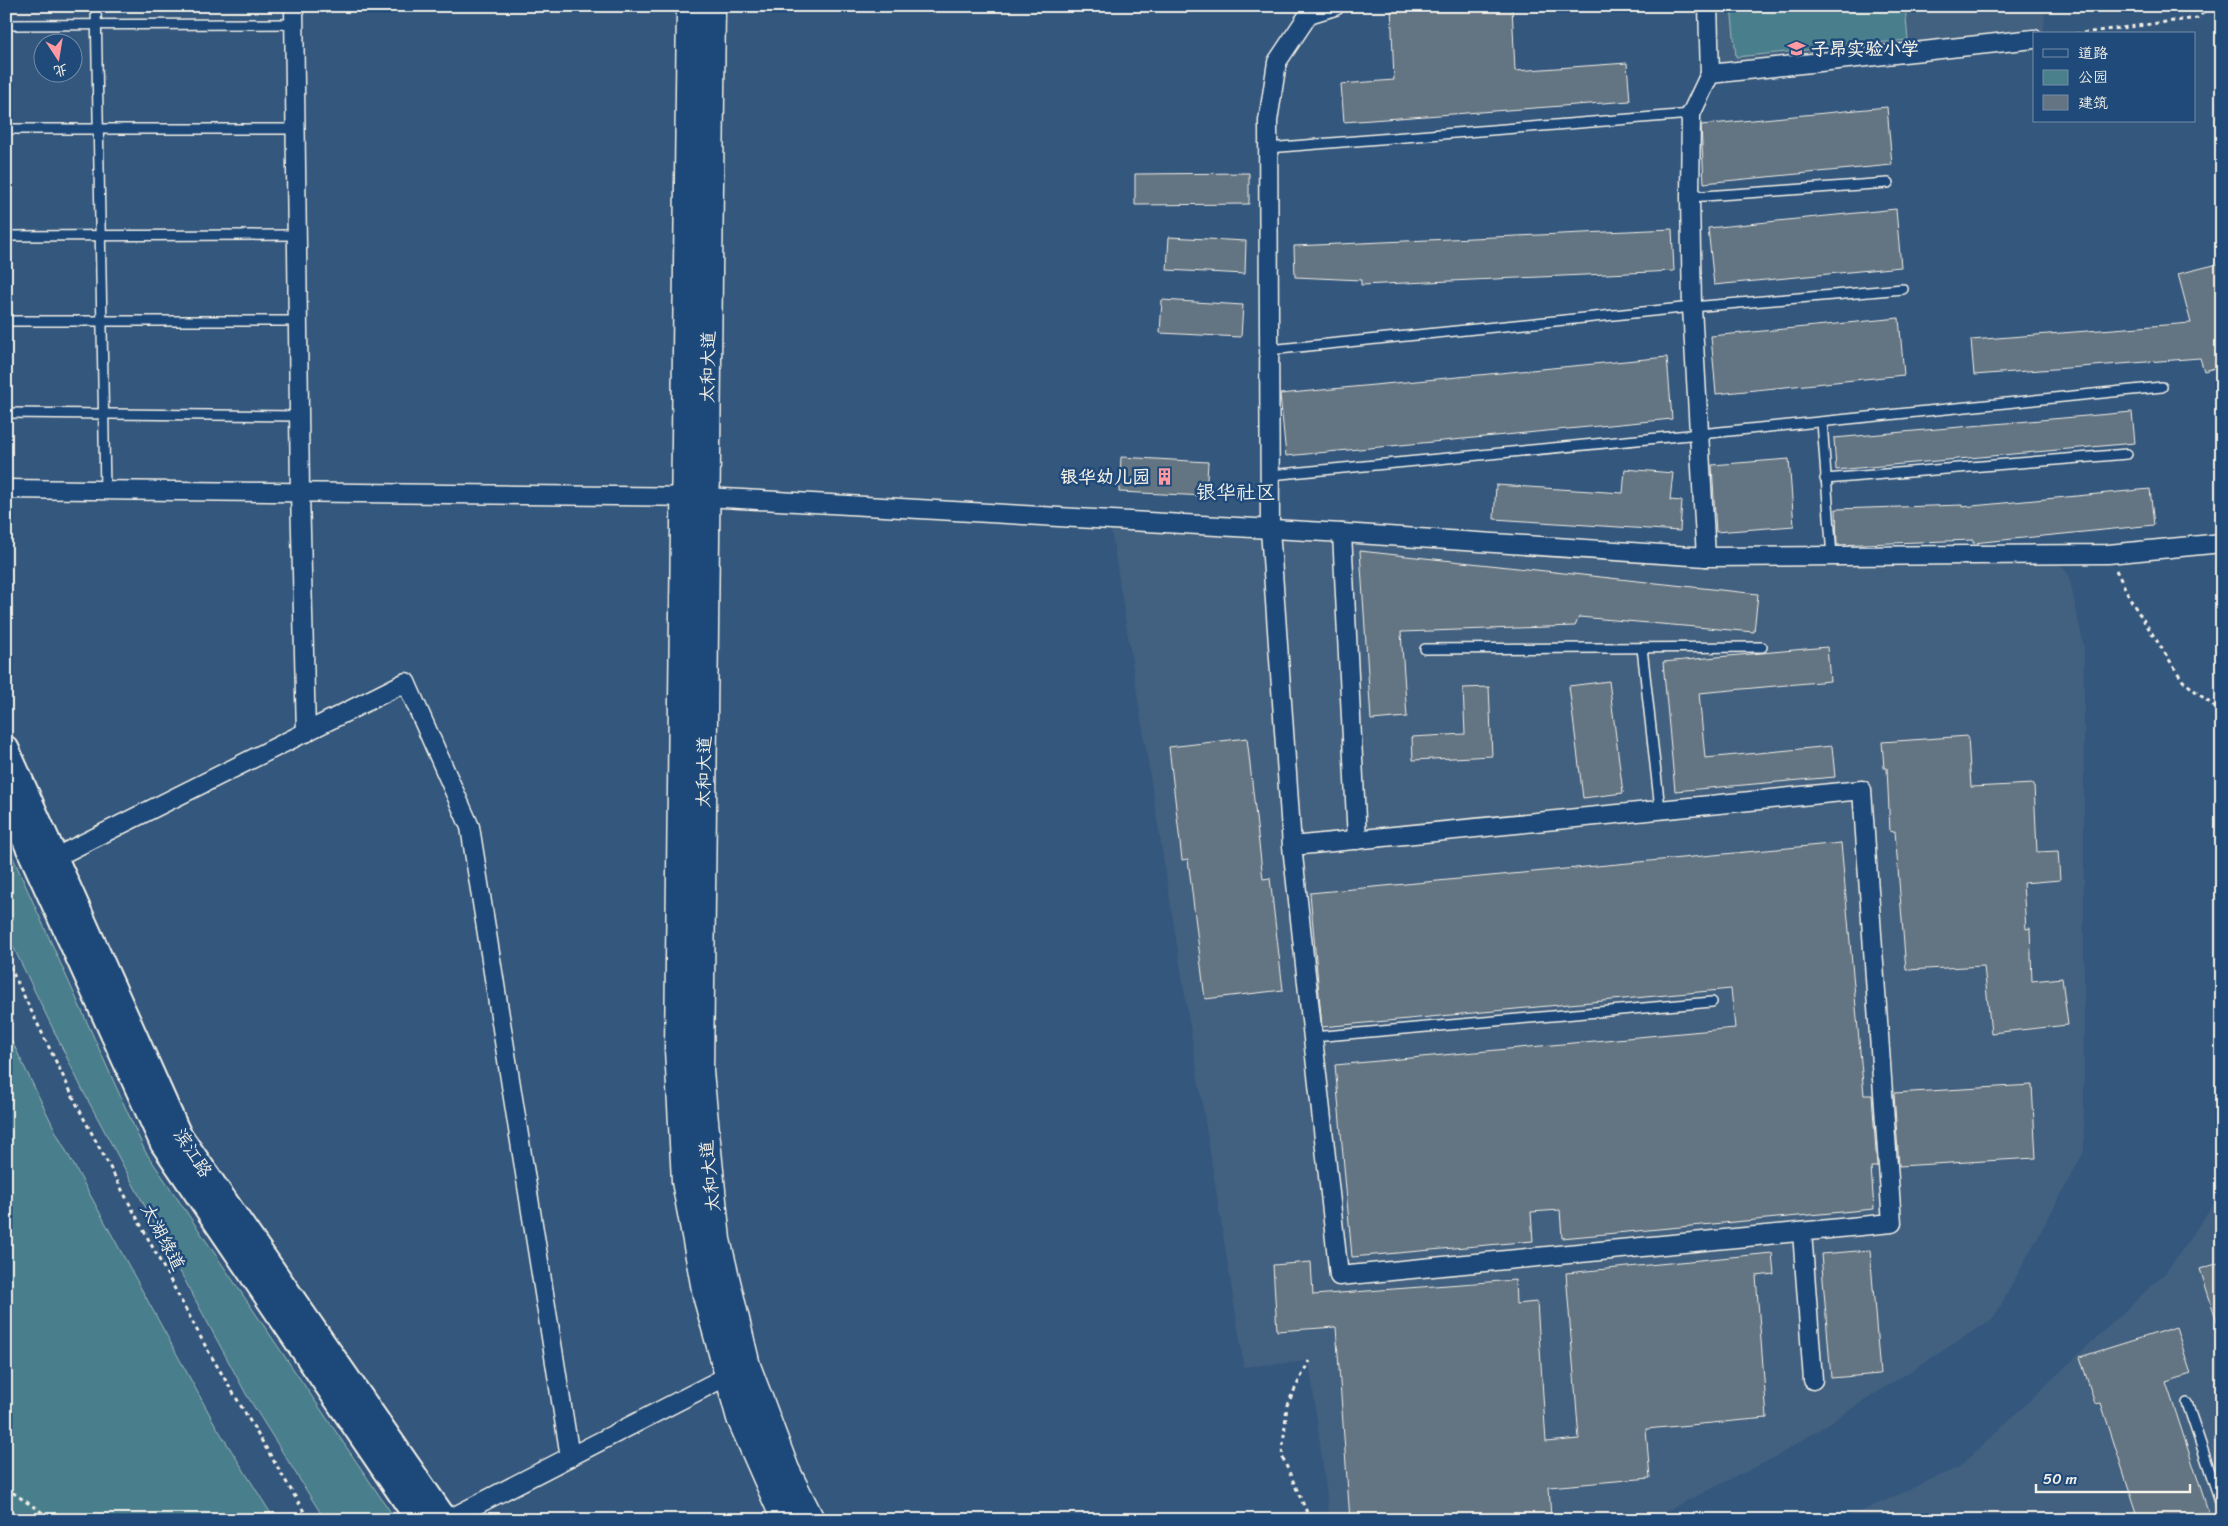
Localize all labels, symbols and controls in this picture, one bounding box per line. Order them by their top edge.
north arrow [32,32,82,82]
legend [2033,32,2196,122]
place label: 子昂实验小学 [1811,33,1919,65]
school or university icon: 子昂实验小学 [1787,39,1807,59]
text: 道路 [2078,40,2108,66]
text: 北 [51,57,70,84]
text: 公园 [2078,64,2108,90]
text: 建筑 [2078,90,2108,116]
street label: 太和大道 [691,331,725,403]
place label: 银华幼儿园 [1060,461,1150,493]
building icon: 银华幼儿园 [1154,467,1174,487]
district label: 银华社区 [1196,475,1276,510]
street label: 太和大道 [687,736,721,808]
street label: 滨江路 [165,1122,221,1184]
street label: 太和大道 [690,1139,730,1213]
street label: 太湖绿道 [132,1198,194,1276]
scale bar [2036,1461,2189,1493]
text: 50 m [2043,1466,2078,1492]

